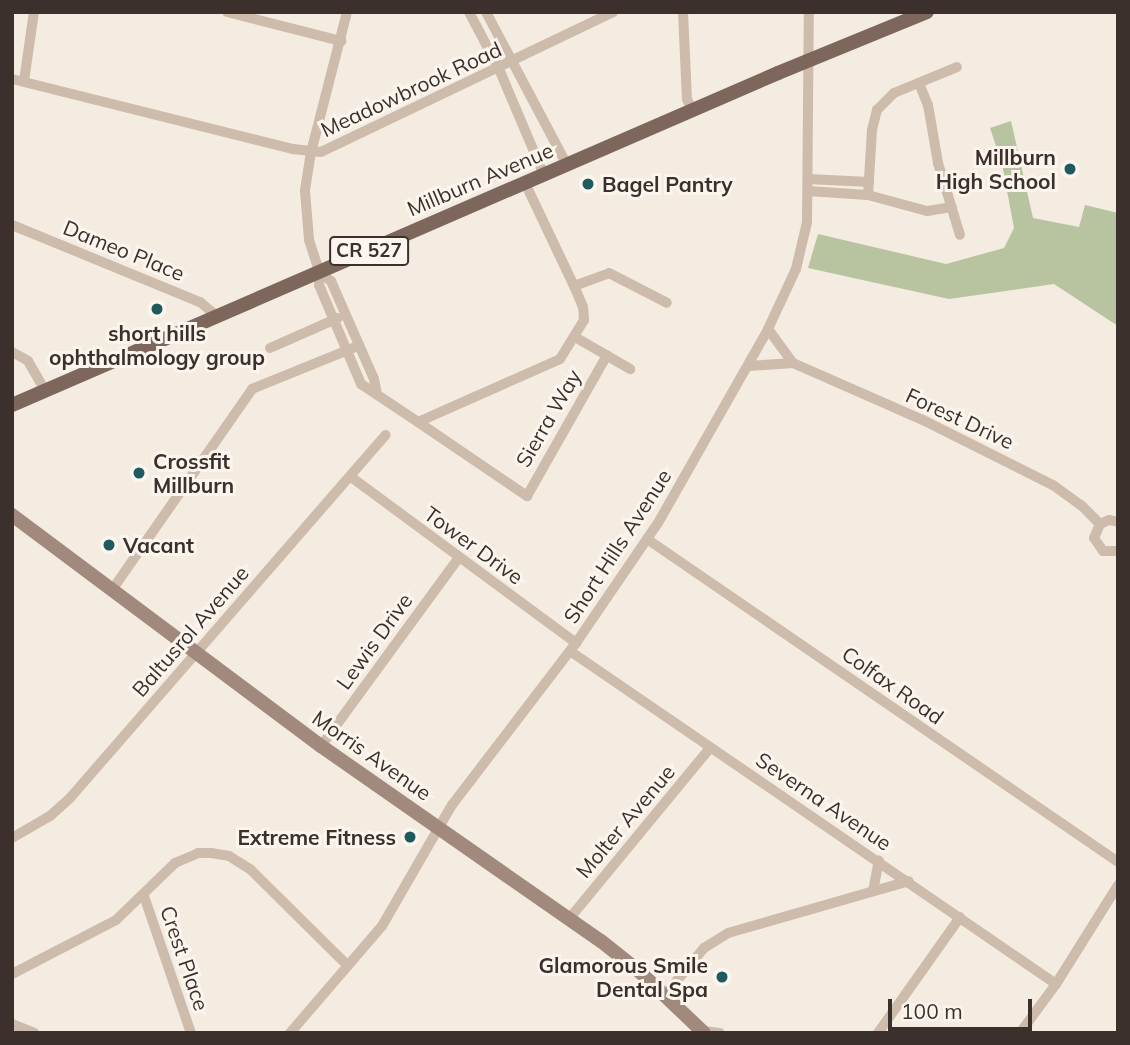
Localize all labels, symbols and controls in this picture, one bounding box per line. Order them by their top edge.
street label: Meadowbrook Road [317,36,505,142]
street label: Millburn Avenue [403,137,557,221]
place label: Millburn High School [936,144,1056,194]
marker: Millburn High School [1062,161,1078,177]
place label: Bagel Pantry [602,171,733,197]
marker: Bagel Pantry [580,176,596,192]
street label: Dameo Place [60,214,188,286]
road number: CR 527 [329,235,409,266]
marker: short hills ophthalmology group [149,301,165,317]
place label: short hills ophthalmology group [49,320,265,370]
street label: Sierra Way [510,365,586,471]
street label: Forest Drive [902,382,1018,454]
place label: Crossfit Millburn [153,448,234,498]
street label: Short Hills Avenue [558,464,676,628]
marker: Crossfit Millburn [131,465,147,481]
street label: Tower Drive [420,501,528,589]
place label: Vacant [123,532,194,558]
marker: Vacant [101,537,117,553]
street label: Baltusrol Avenue [126,561,254,701]
street label: Lewis Drive [331,588,417,694]
street label: Colfax Road [837,641,949,729]
street label: Morris Avenue [308,705,436,805]
street label: Severna Avenue [751,746,897,856]
street label: Molter Avenue [570,759,680,883]
place label: Extreme Fitness [238,824,396,850]
marker: Extreme Fitness [402,829,418,845]
street label: Crest Place [155,902,215,1014]
place label: Glamorous Smile Dental Spa [538,952,708,1002]
marker: Glamorous Smile Dental Spa [714,969,730,985]
scale bar [892,986,1036,1030]
text: 100 m [901,998,963,1024]

